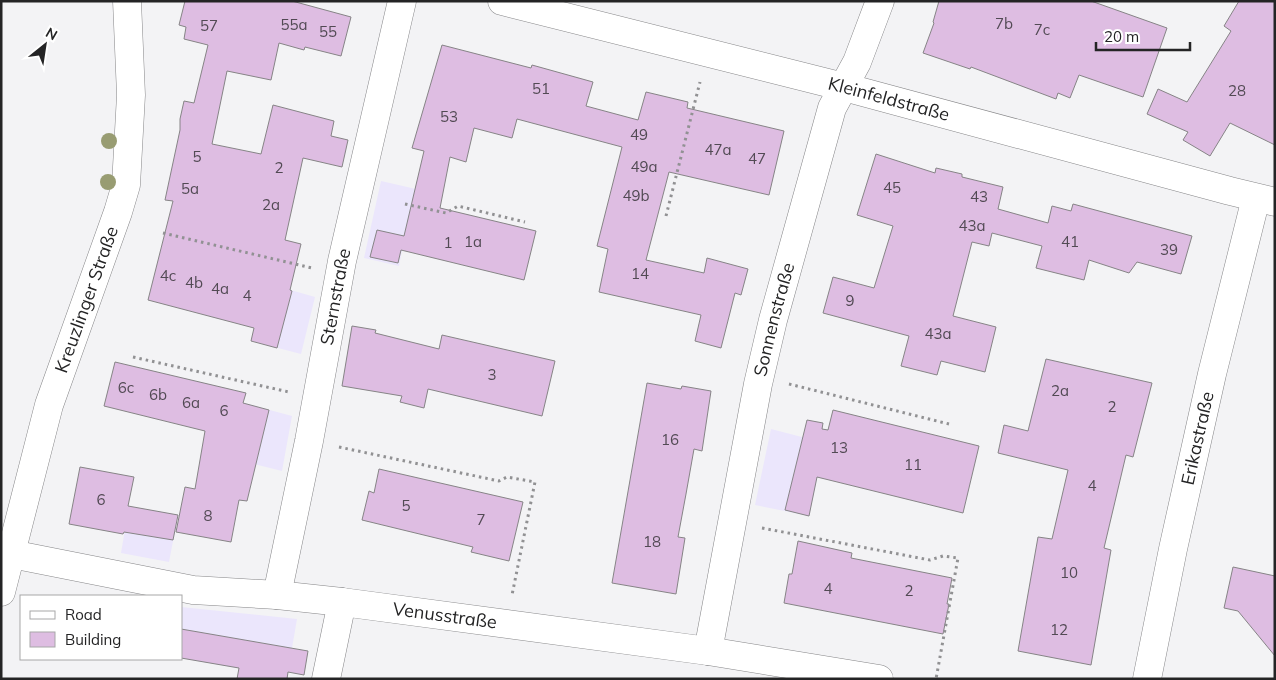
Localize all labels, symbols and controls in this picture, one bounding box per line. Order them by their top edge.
house number: 7b [995,14,1013,33]
house number: 55a [280,15,308,34]
house number: 57 [200,16,218,35]
north arrow [20,20,70,70]
house number: 7c [1034,20,1050,39]
scale bar [1096,20,1190,52]
house number: 55 [319,22,337,41]
text: N [42,23,61,44]
text: 20 m [1104,27,1139,46]
street label: Kleinfeldstraße [826,71,952,126]
house number: 51 [532,79,550,98]
house number: 28 [1228,81,1246,100]
house number: 53 [440,107,458,126]
house number: 49 [630,125,648,144]
house number: 47a [704,140,732,159]
house number: 5 [192,147,202,166]
house number: 47 [748,149,766,168]
house number: 49a [630,157,658,176]
house number: 2 [274,158,284,177]
house number: 45 [883,178,901,197]
house number: 5a [181,179,199,198]
house number: 49b [622,186,650,205]
house number: 43 [970,187,988,206]
house number: 2a [262,195,280,214]
house number: 43a [958,216,986,235]
street label: Kreuzlinger Straße [49,223,123,376]
house number: 1a [464,232,482,251]
house number: 41 [1061,232,1079,251]
house number: 1 [443,233,453,252]
house number: 39 [1160,240,1178,259]
street label: Sternstraße [315,246,356,347]
street label: Sonnenstraße [748,260,799,379]
house number: 14 [631,264,649,283]
house number: 4c [160,266,176,285]
house number: 4b [185,273,203,292]
house number: 4a [211,279,229,298]
house number: 4 [242,286,252,305]
house number: 9 [845,291,855,310]
house number: 43a [924,324,952,343]
house number: 3 [487,365,497,384]
house number: 6c [118,378,134,397]
house number: 2a [1051,381,1069,400]
house number: 6b [149,385,167,404]
street label: Erikastraße [1176,389,1219,487]
house number: 6a [182,393,200,412]
house number: 2 [1107,397,1117,416]
house number: 6 [219,401,229,420]
house number: 16 [661,430,679,449]
house number: 13 [830,438,848,457]
house number: 11 [904,455,922,474]
house number: 4 [1087,476,1097,495]
house number: 6 [96,490,106,509]
house number: 5 [401,496,411,515]
house number: 8 [203,506,213,525]
house number: 7 [476,510,486,529]
house number: 18 [643,532,661,551]
house number: 10 [1060,563,1078,582]
house number: 4 [823,579,833,598]
house number: 2 [904,581,914,600]
legend [20,595,182,660]
street label: Venusstraße [391,597,498,634]
text: Road [65,605,102,624]
house number: 12 [1050,620,1068,639]
text: Building [65,630,121,649]

